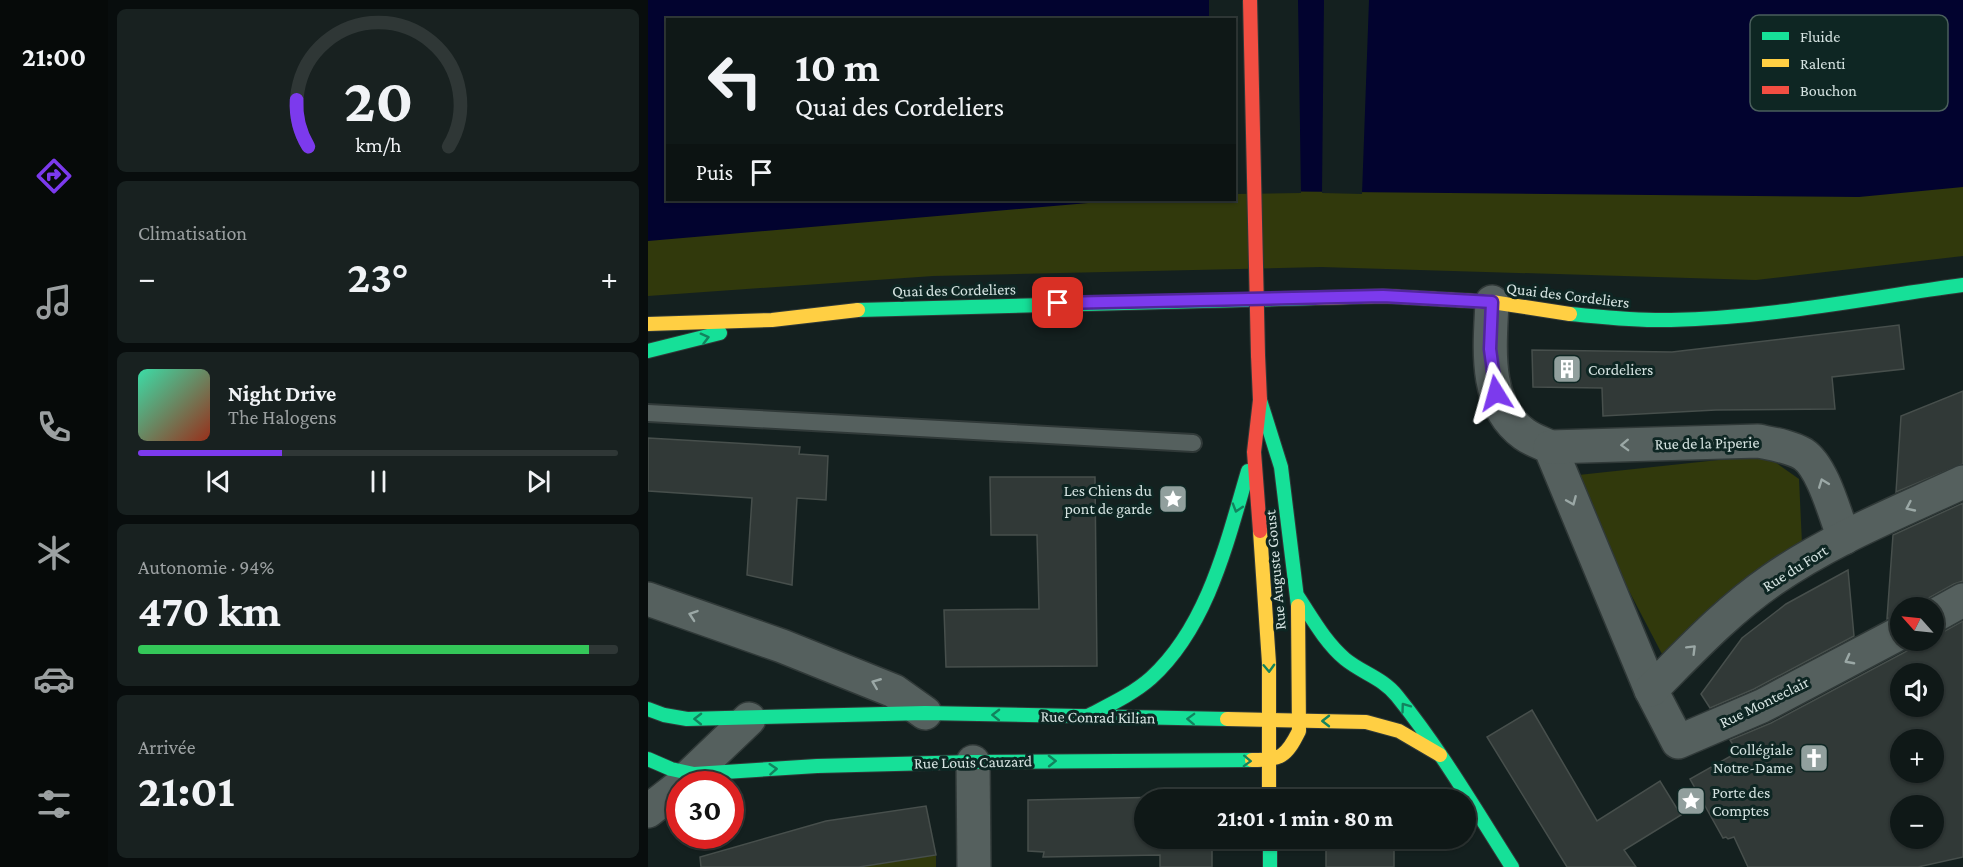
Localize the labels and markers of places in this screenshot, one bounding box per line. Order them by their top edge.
pin [1032,277,1083,328]
building icon: Cordeliers [1551,353,1583,385]
place label: Cordeliers [1588,361,1653,378]
place label: Les Chiens du pont de garde [1064,482,1153,518]
place icon: Les Chiens du pont de garde [1157,483,1189,515]
place label: Collégiale Notre-Dame [1713,741,1793,776]
church icon: Collégiale Notre-Dame [1798,742,1830,774]
place label: Porte des Comptes [1712,784,1770,820]
place icon: Porte des Comptes [1675,785,1707,817]

